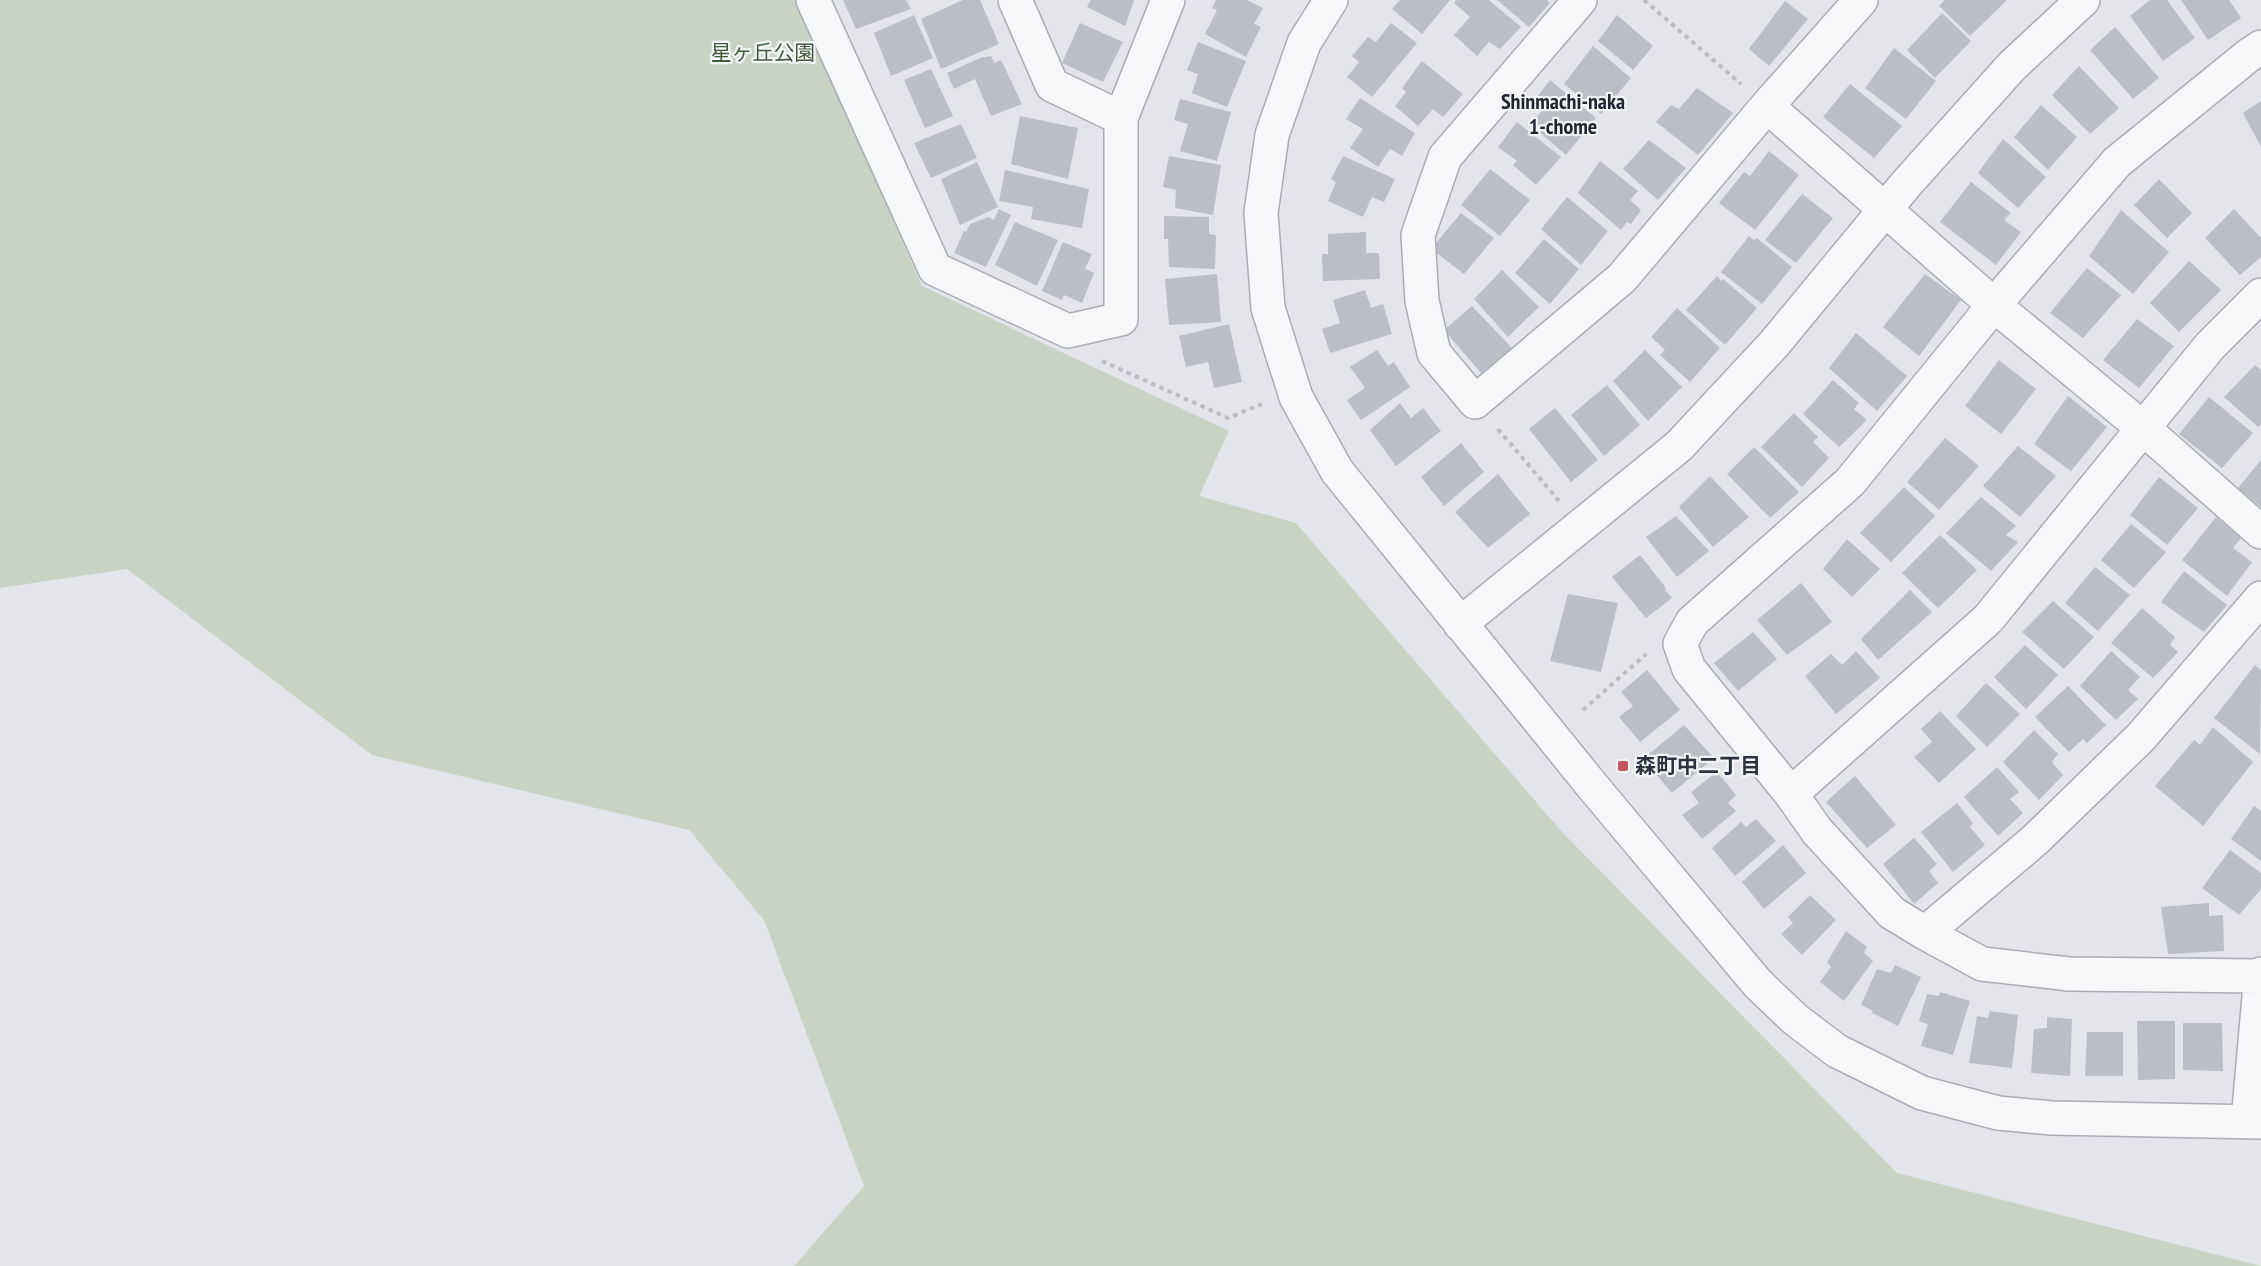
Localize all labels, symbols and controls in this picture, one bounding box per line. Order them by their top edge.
park label: 星ヶ丘公園 [711,39,816,66]
district label: Shinmachi-naka 1-chome [1501,87,1625,140]
place label: 森町中二丁目 [1635,752,1761,779]
marker: 森町中二丁目 [1616,759,1630,773]

